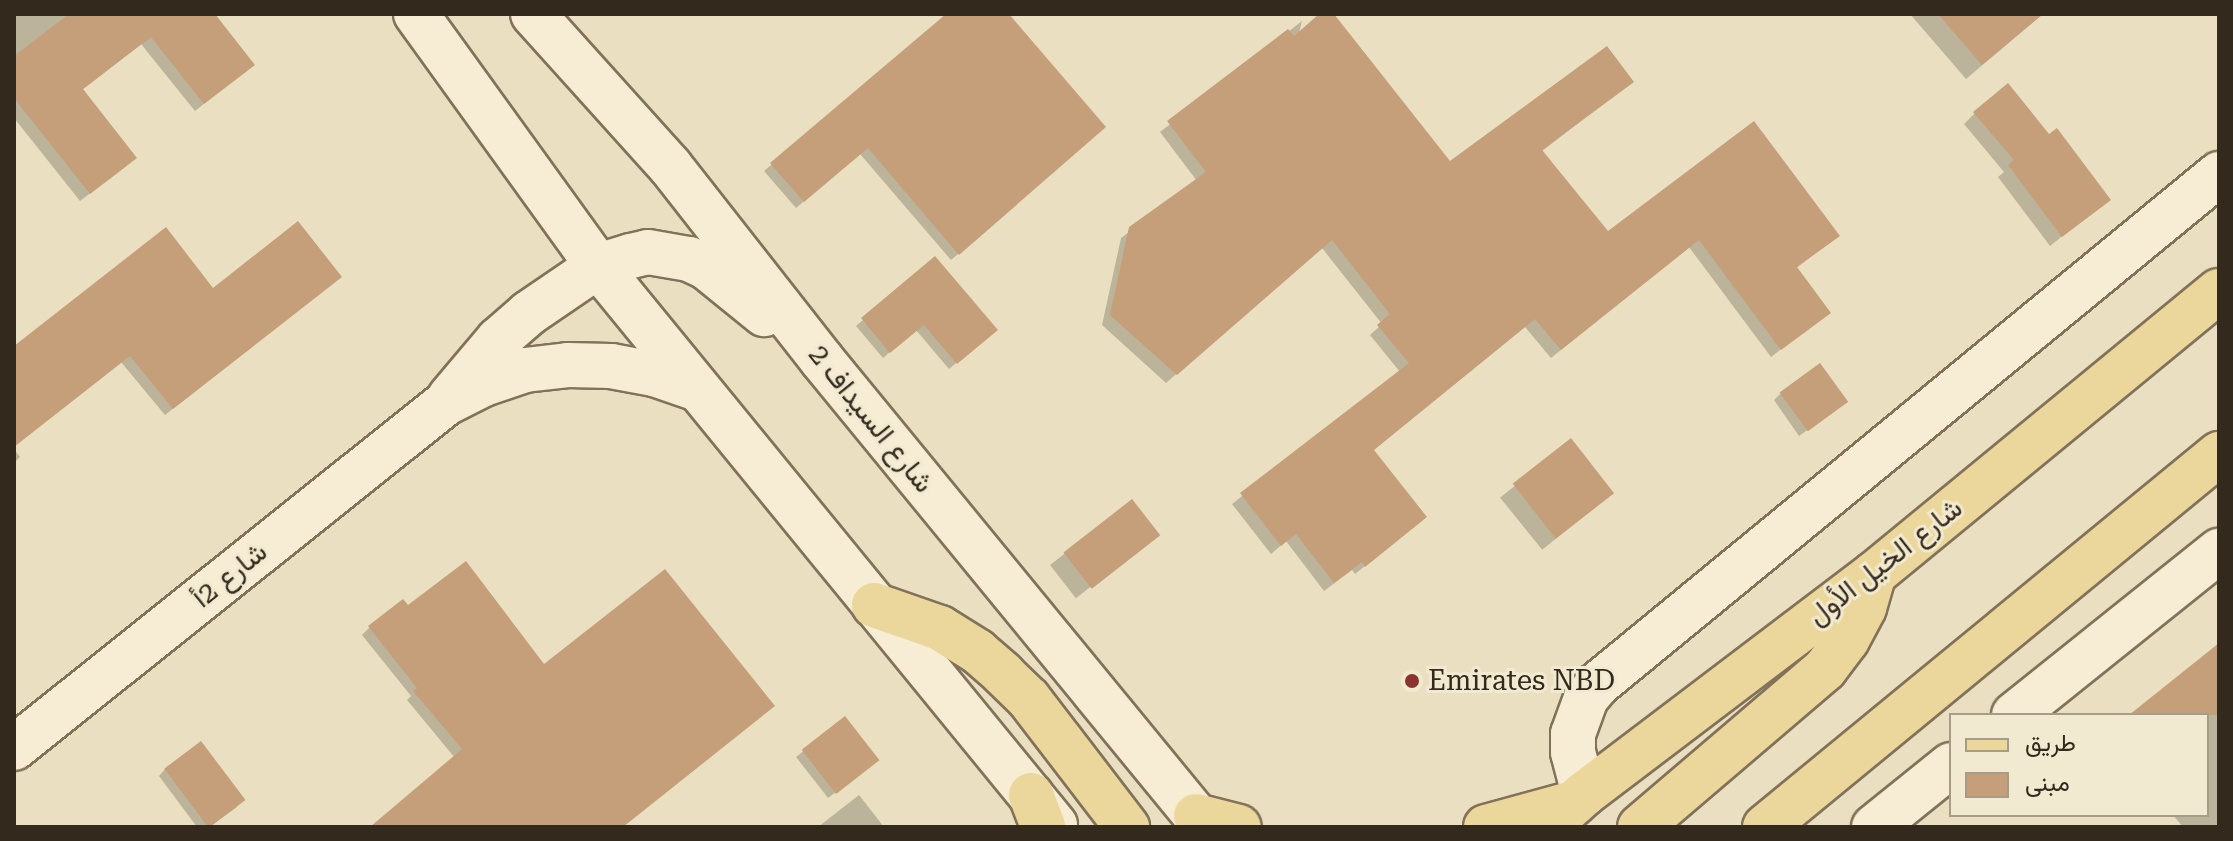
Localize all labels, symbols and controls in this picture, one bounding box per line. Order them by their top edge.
street label: شارع السيداف 2 [801,338,941,500]
street label: شارع الخيل الأول [1801,491,1969,633]
street label: شارع 2أ [186,535,274,615]
place label: Emirates NBD [1428,664,1615,698]
marker: Emirates NBD [1403,672,1421,690]
legend [1949,713,2209,817]
text: طريق [2025,729,2076,757]
text: مبنى [2025,769,2070,797]

